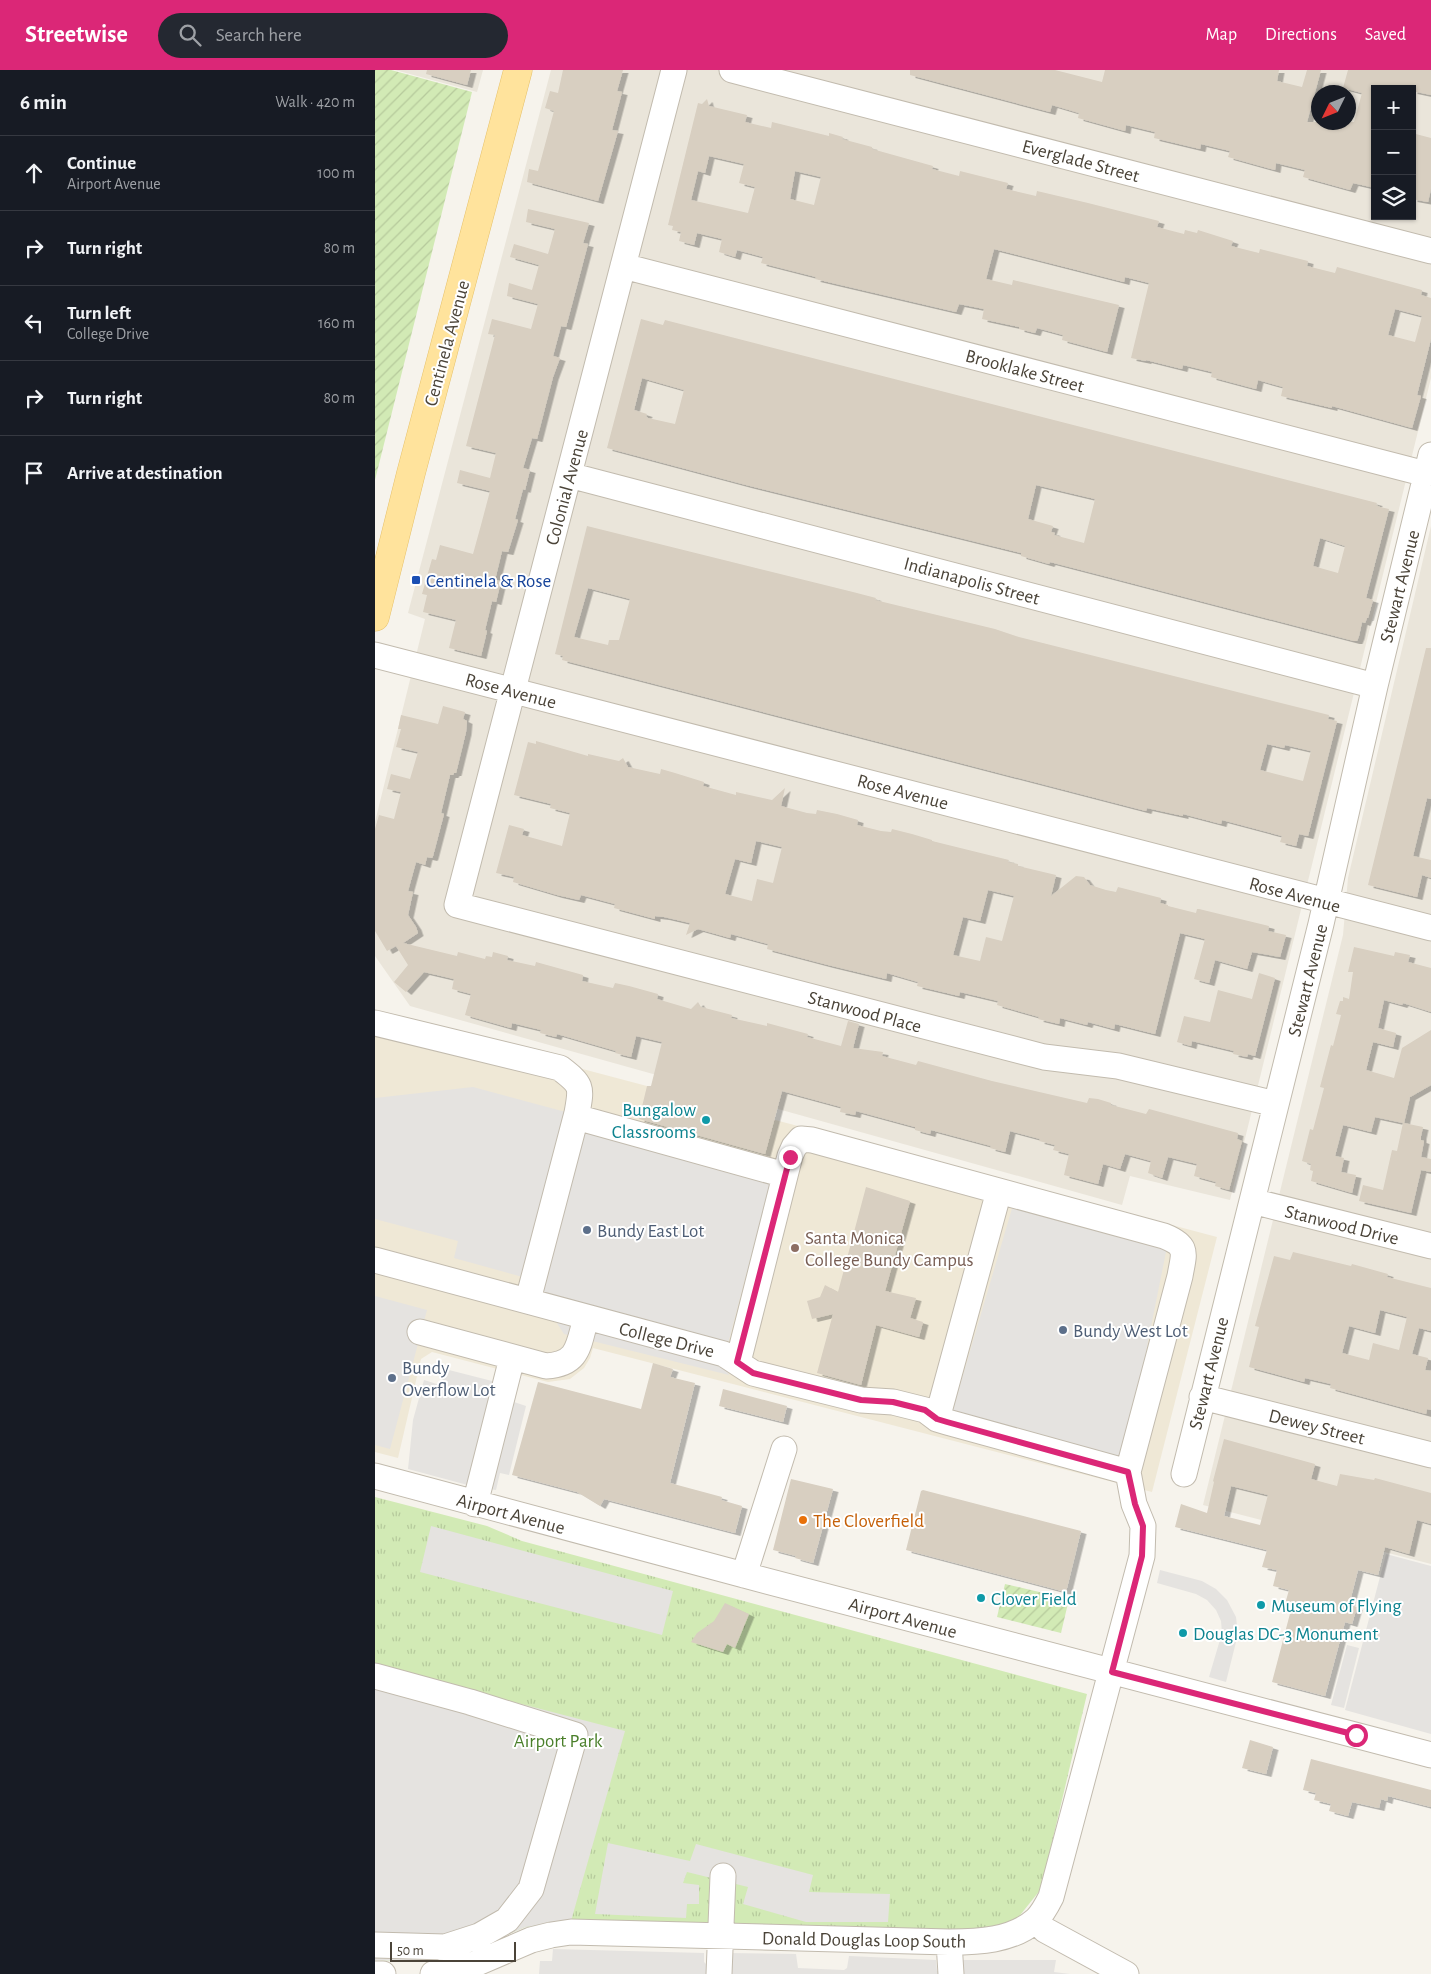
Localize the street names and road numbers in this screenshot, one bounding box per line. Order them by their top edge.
street label: Everglade Street [1020,137,1141,186]
street label: Centinela Avenue [422,278,473,408]
street label: Brooklake Street [963,346,1086,396]
street label: Colonial Avenue [543,427,592,547]
street label: Stewart Avenue [1377,528,1424,645]
street label: Indianapolis Street [902,554,1041,609]
street label: Rose Avenue [463,670,558,713]
street label: Rose Avenue [855,771,950,814]
street label: Rose Avenue [1247,874,1342,917]
street label: Stewart Avenue [1285,922,1332,1039]
street label: Stanwood Place [806,988,923,1037]
street label: Stanwood Drive [1283,1202,1401,1249]
street label: Stewart Avenue [1186,1315,1233,1432]
street label: College Drive [617,1319,716,1361]
street label: Dewey Street [1267,1406,1367,1449]
street label: Airport Avenue [454,1491,567,1538]
street label: Airport Avenue [846,1595,959,1642]
street label: Donald Douglas Loop South [762,1929,966,1952]

